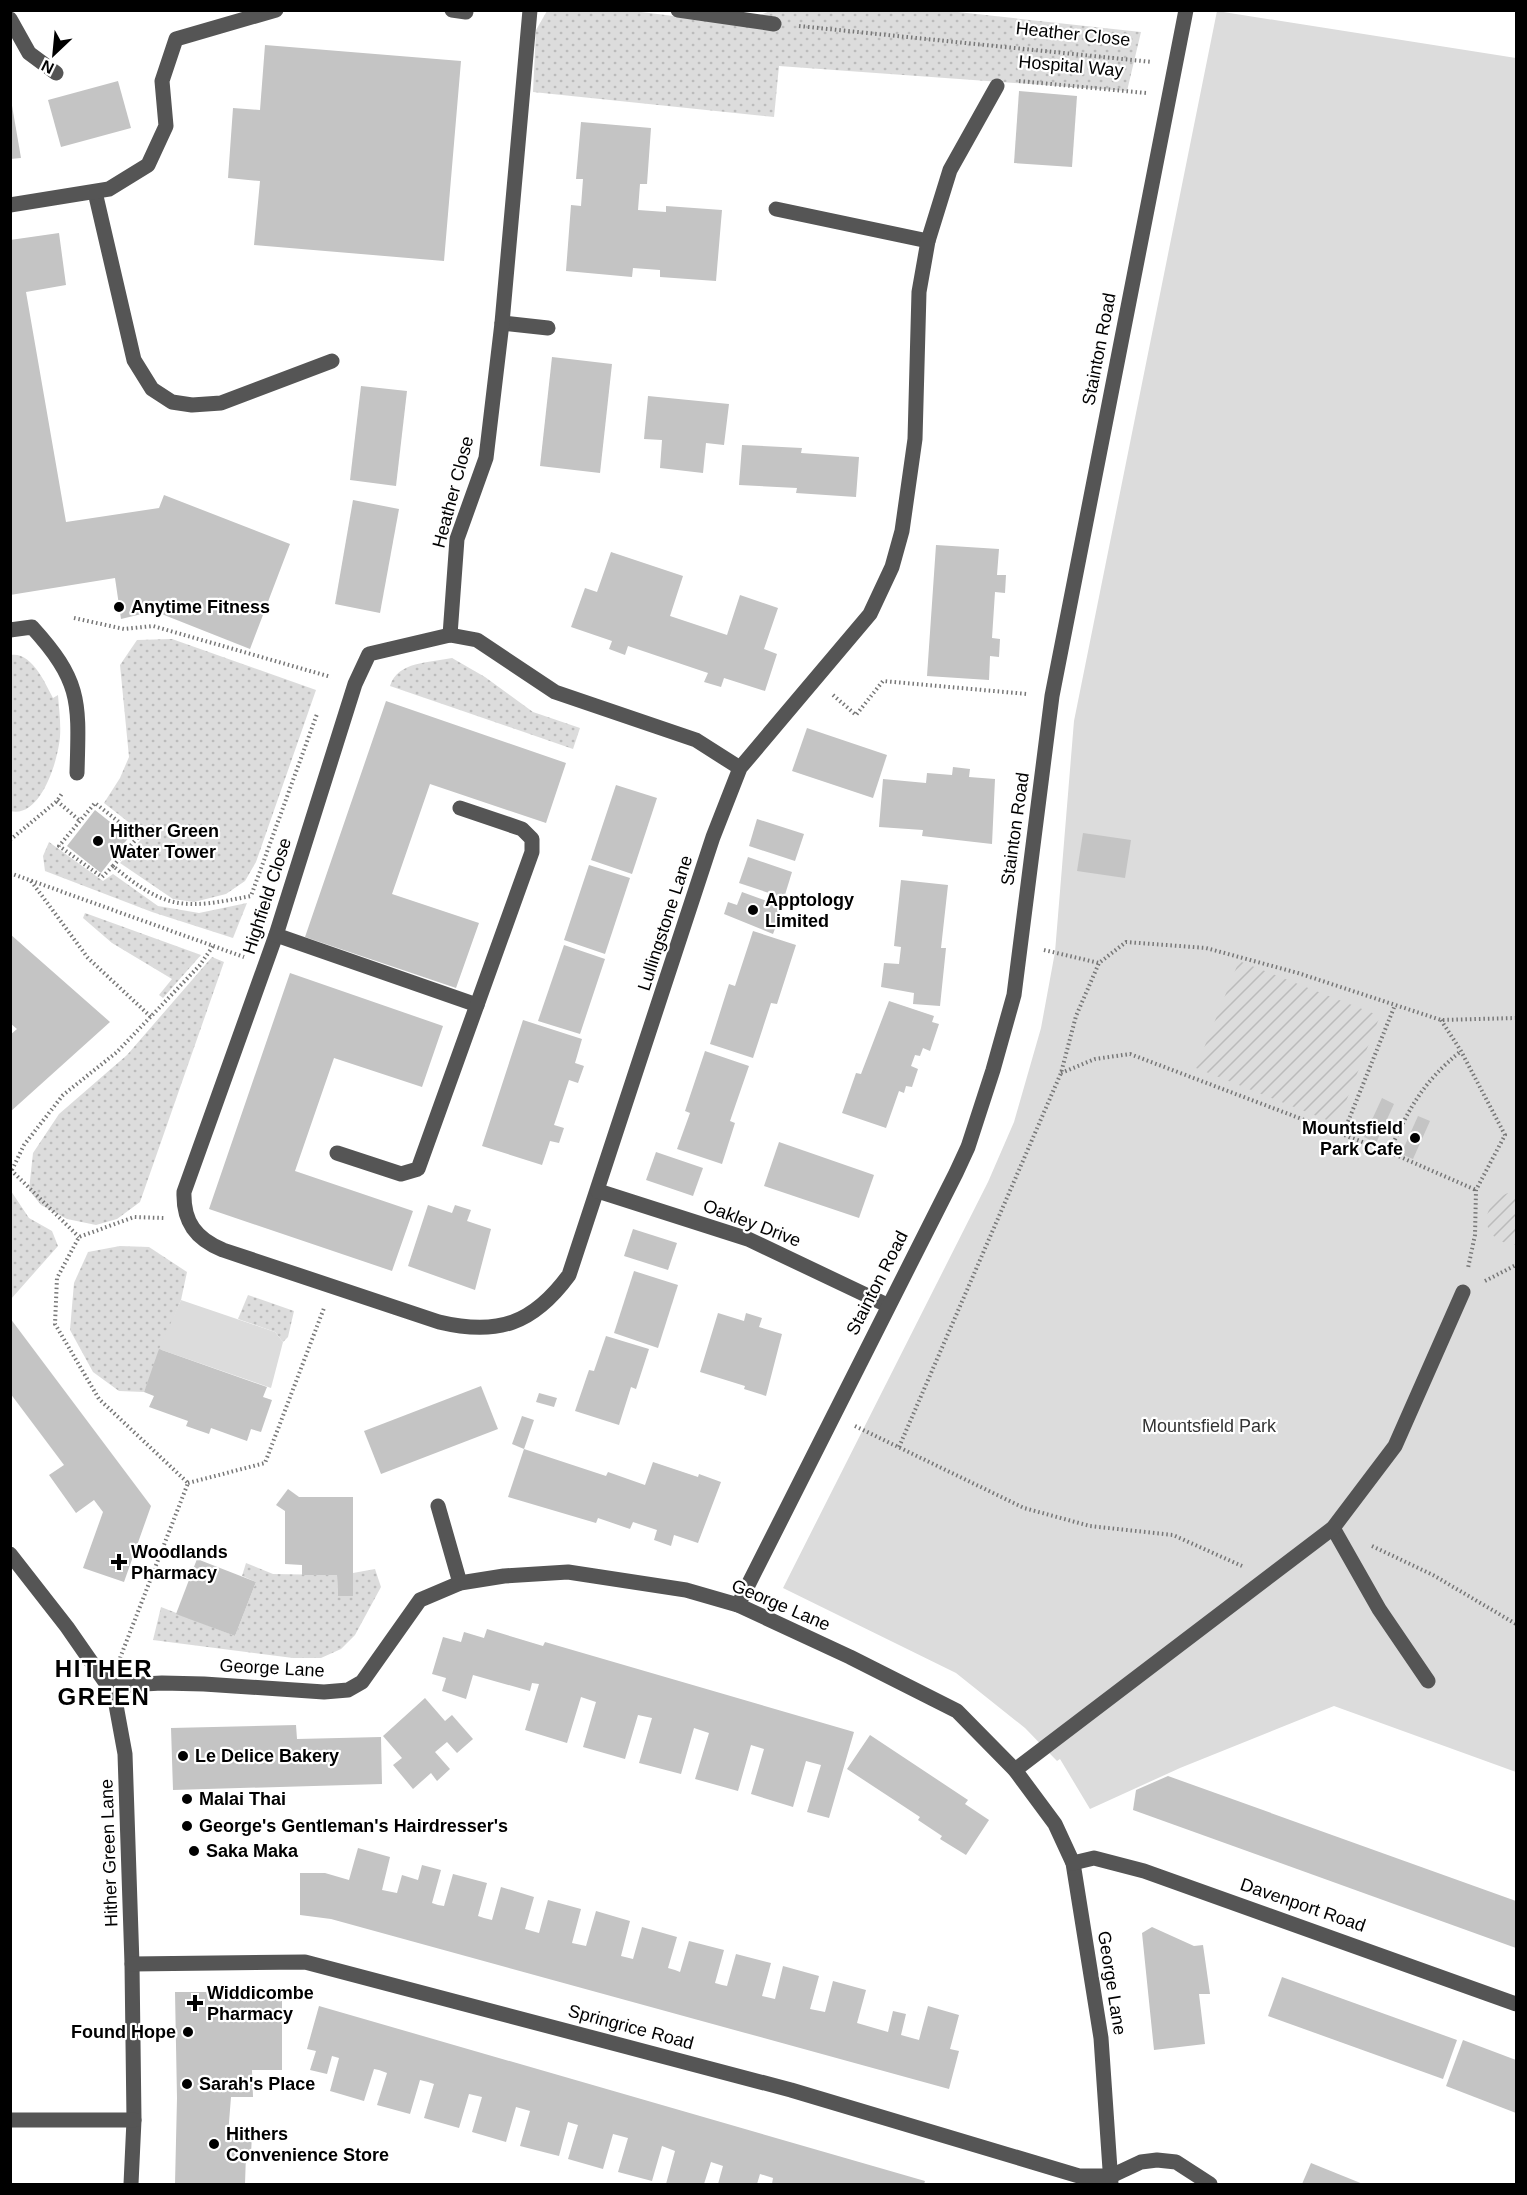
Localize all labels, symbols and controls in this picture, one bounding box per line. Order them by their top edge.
street label: Heather Close [1015,18,1131,50]
north arrow [24,24,84,84]
street label: Hospital Way [1018,51,1124,81]
text: N [39,57,57,77]
street label: Stainton Road [1078,291,1120,407]
street label: Heather Close [428,434,478,550]
place label: Anytime Fitness [131,597,270,617]
marker: Anytime Fitness [112,600,126,614]
street label: Stainton Road [997,771,1033,887]
place label: Hither Green Water Tower [110,821,219,862]
marker: Hither Green Water Tower [91,834,105,848]
street label: Highfield Close [239,835,295,957]
street label: Lullingstone Lane [634,853,696,993]
place label: Apptology Limited [765,890,854,931]
marker: Apptology Limited [746,903,760,917]
place label: Mountsfield Park Cafe [1302,1118,1403,1159]
marker: Mountsfield Park Cafe [1408,1131,1422,1145]
street label: Oakley Drive [700,1195,804,1251]
street label: Stainton Road [842,1228,912,1338]
park label: Mountsfield Park [1142,1416,1277,1436]
place label: Woodlands Pharmacy [131,1542,228,1583]
marker: Woodlands Pharmacy [112,1555,126,1569]
street label: George Lane [729,1575,833,1635]
district label: HITHER GREEN [55,1655,153,1710]
street label: George Lane [219,1655,325,1681]
place label: Le Delice Bakery [195,1746,339,1766]
marker: Le Delice Bakery [176,1749,190,1763]
street label: Hither Green Lane [96,1779,122,1927]
place label: Malai Thai [199,1789,286,1809]
marker: Malai Thai [180,1792,194,1806]
place label: George's Gentleman's Hairdresser's [199,1816,508,1836]
marker: George's Gentleman's Hairdresser's [180,1819,194,1833]
place label: Saka Maka [206,1841,299,1861]
marker: Saka Maka [187,1844,201,1858]
street label: Davenport Road [1238,1874,1368,1936]
street label: George Lane [1094,1930,1130,2036]
place label: Widdicombe Pharmacy [207,1983,314,2024]
marker: Widdicombe Pharmacy [188,1996,202,2010]
street label: Springrice Road [566,2001,696,2053]
place label: Found Hope [71,2022,176,2042]
marker: Found Hope [181,2025,195,2039]
place label: Sarah's Place [199,2074,315,2094]
marker: Sarah's Place [180,2077,194,2091]
place label: Hithers Convenience Store [226,2124,389,2165]
marker: Hithers Convenience Store [207,2137,221,2151]

